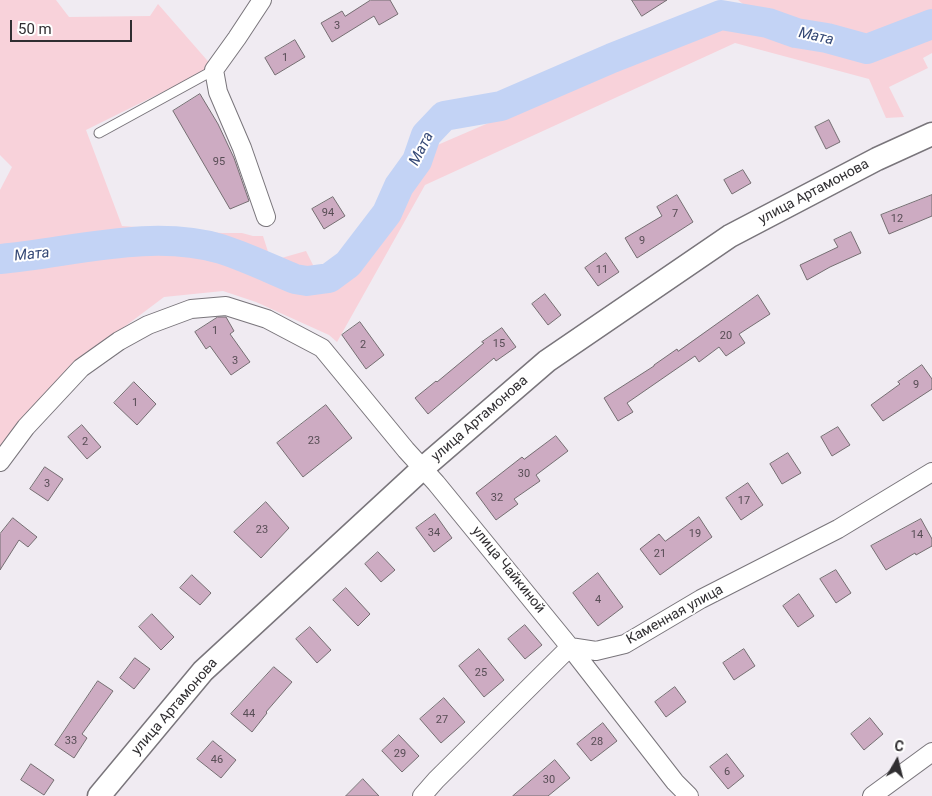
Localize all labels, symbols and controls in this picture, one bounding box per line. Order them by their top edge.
scale bar [12,10,135,42]
house number: 3 [334,19,340,33]
text: 50 m [18,20,52,38]
water label: Мата [797,24,835,50]
house number: 1 [282,51,288,65]
water label: Мата [406,129,438,169]
house number: 95 [213,155,225,169]
street label: улица Артамонова [756,156,872,228]
house number: 94 [322,206,334,220]
house number: 7 [672,207,678,221]
house number: 12 [891,212,903,226]
house number: 9 [639,234,645,248]
water label: Мата [14,244,50,266]
house number: 11 [596,263,608,277]
house number: 1 [212,324,218,338]
house number: 20 [720,329,732,343]
house number: 15 [493,337,505,351]
house number: 2 [360,338,366,352]
house number: 3 [232,354,238,368]
street label: улица Артамонова [428,372,532,466]
house number: 9 [913,378,919,392]
house number: 1 [132,396,138,410]
house number: 23 [308,434,320,448]
house number: 2 [82,435,88,449]
house number: 30 [518,467,530,481]
house number: 3 [44,477,50,491]
house number: 32 [491,491,503,505]
house number: 17 [738,494,750,508]
house number: 23 [256,523,268,537]
street label: улица Чайкиной [468,523,548,617]
house number: 34 [428,526,440,540]
house number: 19 [689,527,701,541]
house number: 14 [911,528,923,542]
house number: 21 [654,547,666,561]
street label: Каменная улица [624,582,726,648]
house number: 4 [595,593,601,607]
street label: улица Артамонова [128,655,222,759]
house number: 25 [475,666,487,680]
house number: 44 [243,707,255,721]
house number: 27 [436,713,448,727]
house number: 33 [65,734,77,748]
house number: 28 [591,735,603,749]
north arrow [872,736,922,786]
text: С [893,738,905,755]
house number: 29 [394,747,406,761]
house number: 46 [211,753,223,767]
house number: 6 [724,765,730,779]
house number: 30 [543,773,555,787]

